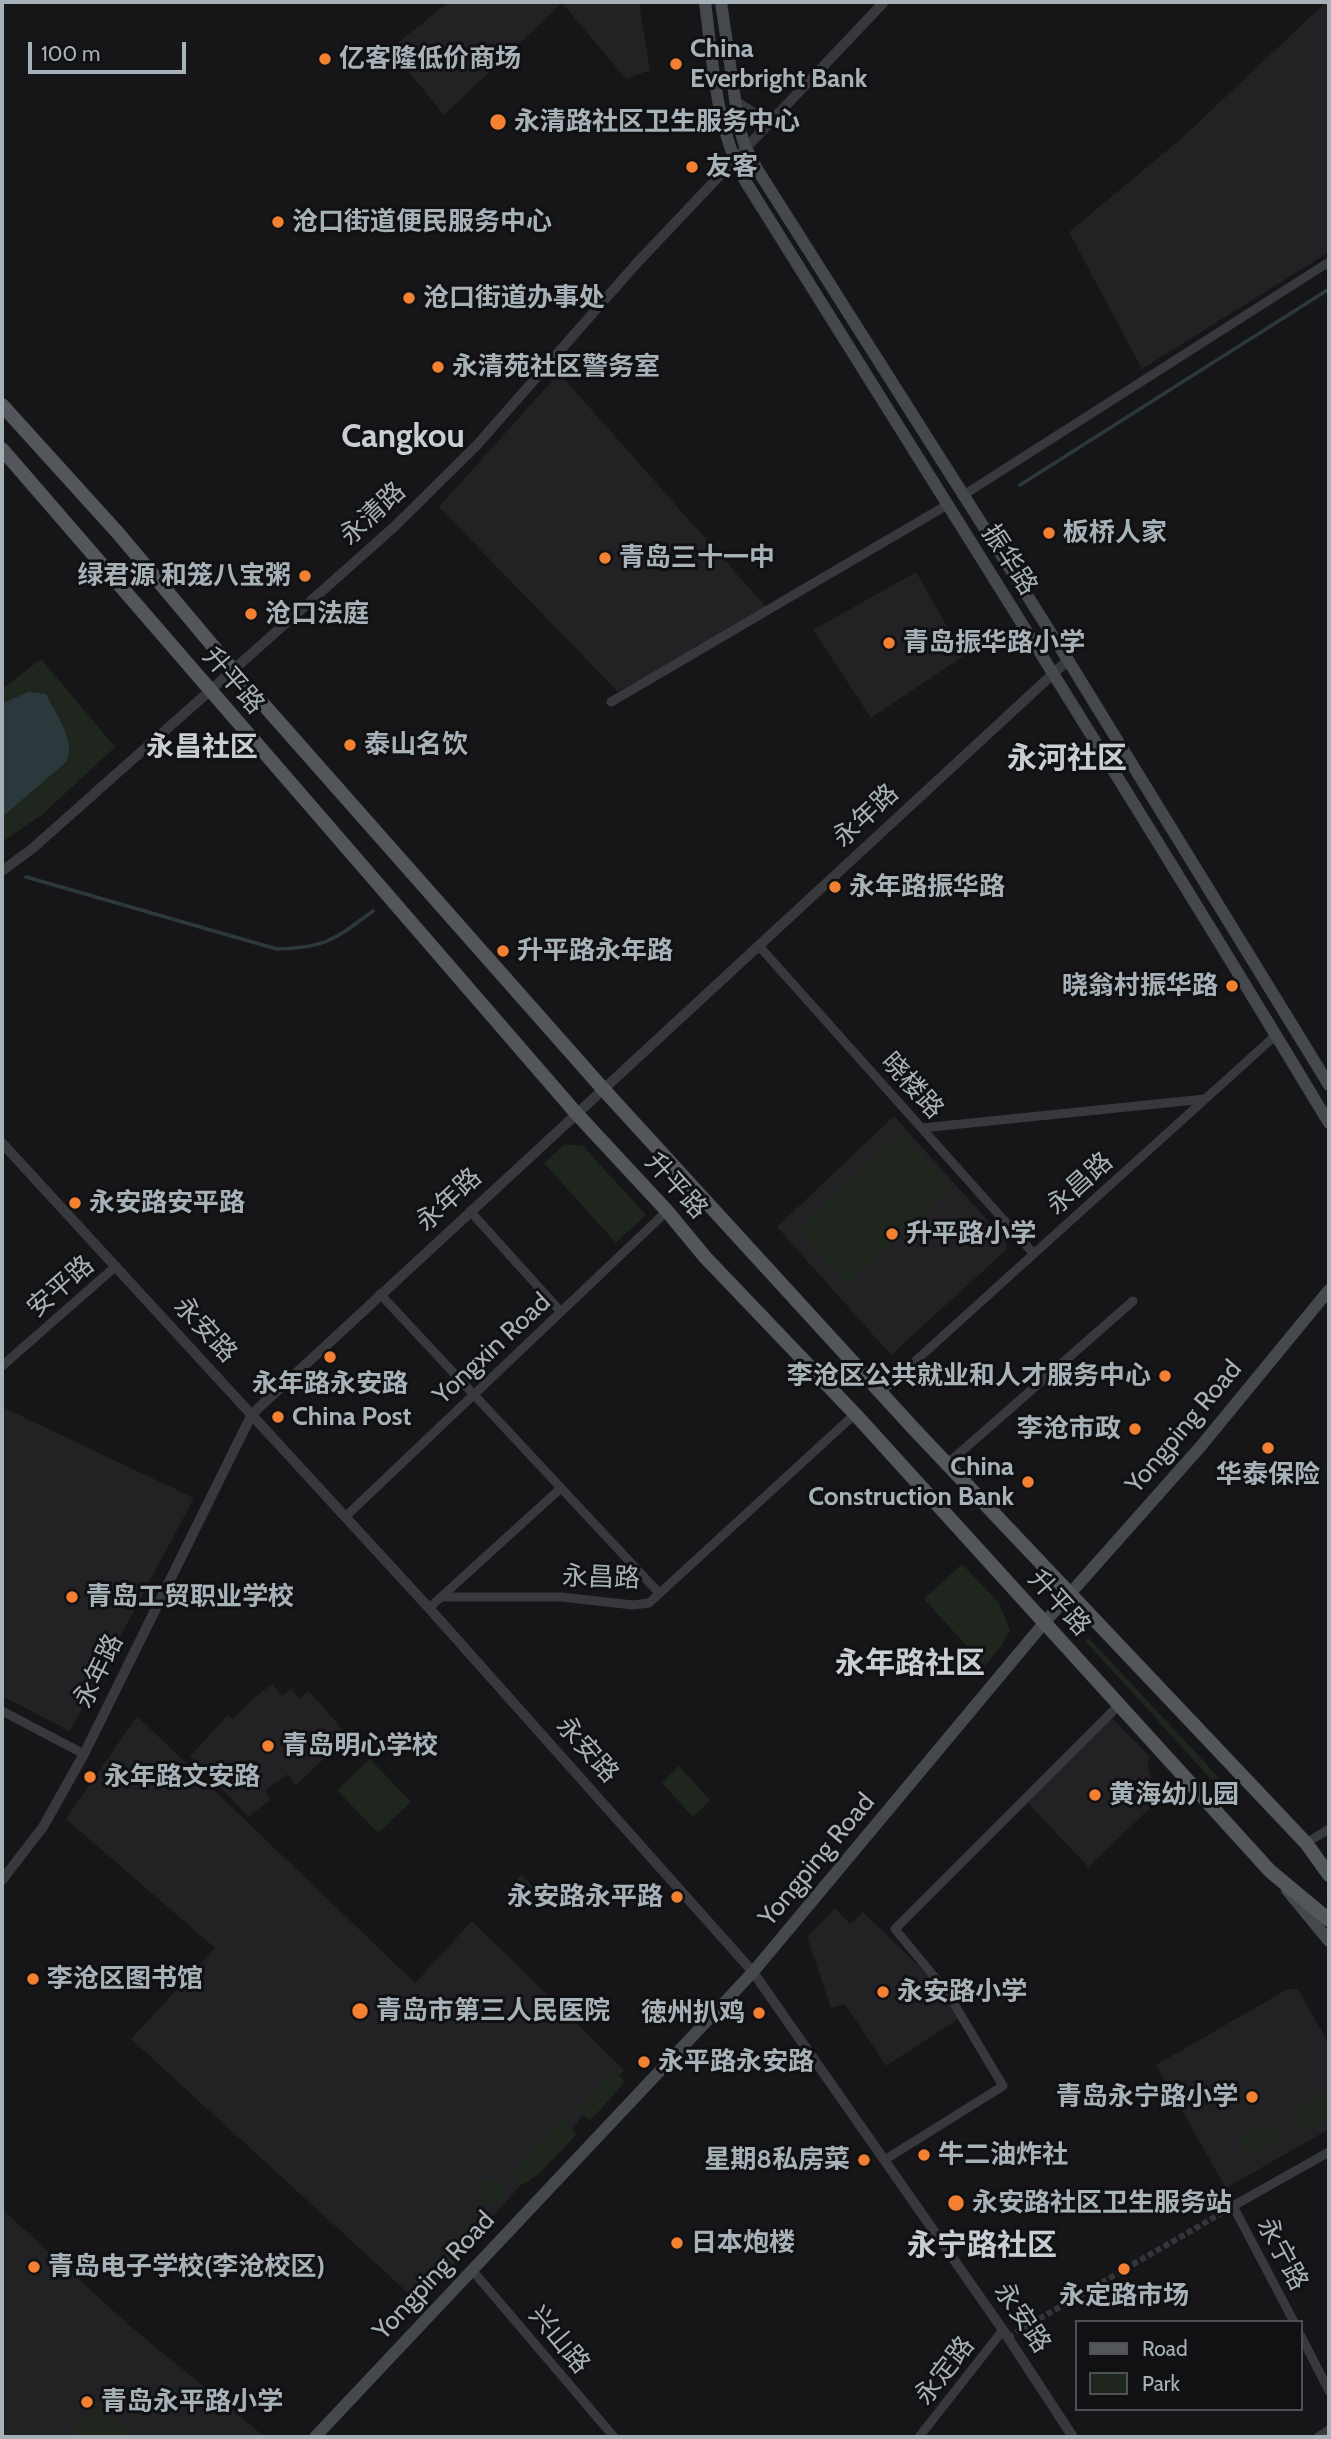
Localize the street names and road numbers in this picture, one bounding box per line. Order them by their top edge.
street label: 永清路 [334,476,412,552]
street label: 振华路 [975,519,1043,601]
street label: 升平路 [196,641,270,721]
street label: 永年路 [827,778,905,854]
street label: 晓楼路 [874,1047,950,1125]
street label: 永昌路 [1041,1146,1119,1222]
street label: 升平路 [638,1147,714,1225]
street label: 永年路 [410,1162,488,1238]
street label: 安平路 [21,1250,101,1324]
street label: Yongxin Road [427,1287,557,1411]
street label: 永安路 [167,1291,243,1369]
street label: Yongping Road [1119,1354,1249,1500]
street label: 永昌路 [561,1561,641,1595]
street label: 升平路 [1021,1564,1097,1642]
street label: 永年路 [68,1629,130,1713]
street label: 永安路 [549,1711,625,1789]
street label: Yongping Road [752,1787,882,1933]
street label: Yongping Road [367,2205,501,2347]
street label: 永宁路 [1250,2212,1314,2296]
street label: 永安路 [987,2277,1057,2359]
street label: 兴山路 [522,2300,596,2380]
street label: 永定路 [909,2331,981,2411]

